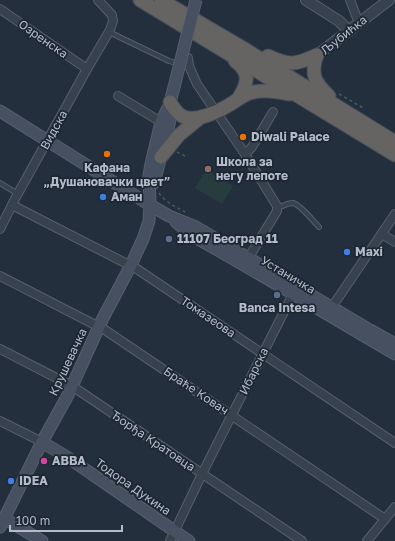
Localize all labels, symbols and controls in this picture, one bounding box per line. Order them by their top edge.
street label: Љубићка [318,12,370,57]
street label: Озренска [16,16,71,61]
street label: Видска [37,107,70,152]
place label: Diwali Palace [251,129,330,144]
marker: Diwali Palace [238,132,248,142]
marker: Кафана „Душановачки цвет” [102,149,112,159]
place label: Школа за негу лепоте [216,154,288,183]
place label: Кафана „Душановачки цвет” [43,160,171,189]
marker: Школа за негу лепоте [203,164,213,174]
place label: Аман [111,189,142,204]
marker: Аман [98,192,108,202]
place label: 11107 Београд 11 [177,231,278,246]
marker: 11107 Београд 11 [164,234,174,244]
place label: Maxi [355,244,383,259]
marker: Maxi [342,247,352,257]
street label: Устаничка [258,252,318,297]
marker: Banca Intesa [272,290,282,300]
street label: Томазеова [178,293,239,340]
place label: Banca Intesa [239,300,315,315]
street label: Крушевачка [45,326,90,398]
street label: Ибарска [236,345,271,397]
street label: Браће Ковач [161,363,232,418]
street label: Ђорђа Кратовца [108,407,198,474]
place label: ABBA [52,453,86,468]
street label: Тодора Дукина [93,455,174,518]
marker: ABBA [39,456,49,466]
place label: IDEA [19,473,48,488]
marker: IDEA [6,476,16,486]
scale bar [10,507,122,533]
text: 100 m [16,513,50,528]

